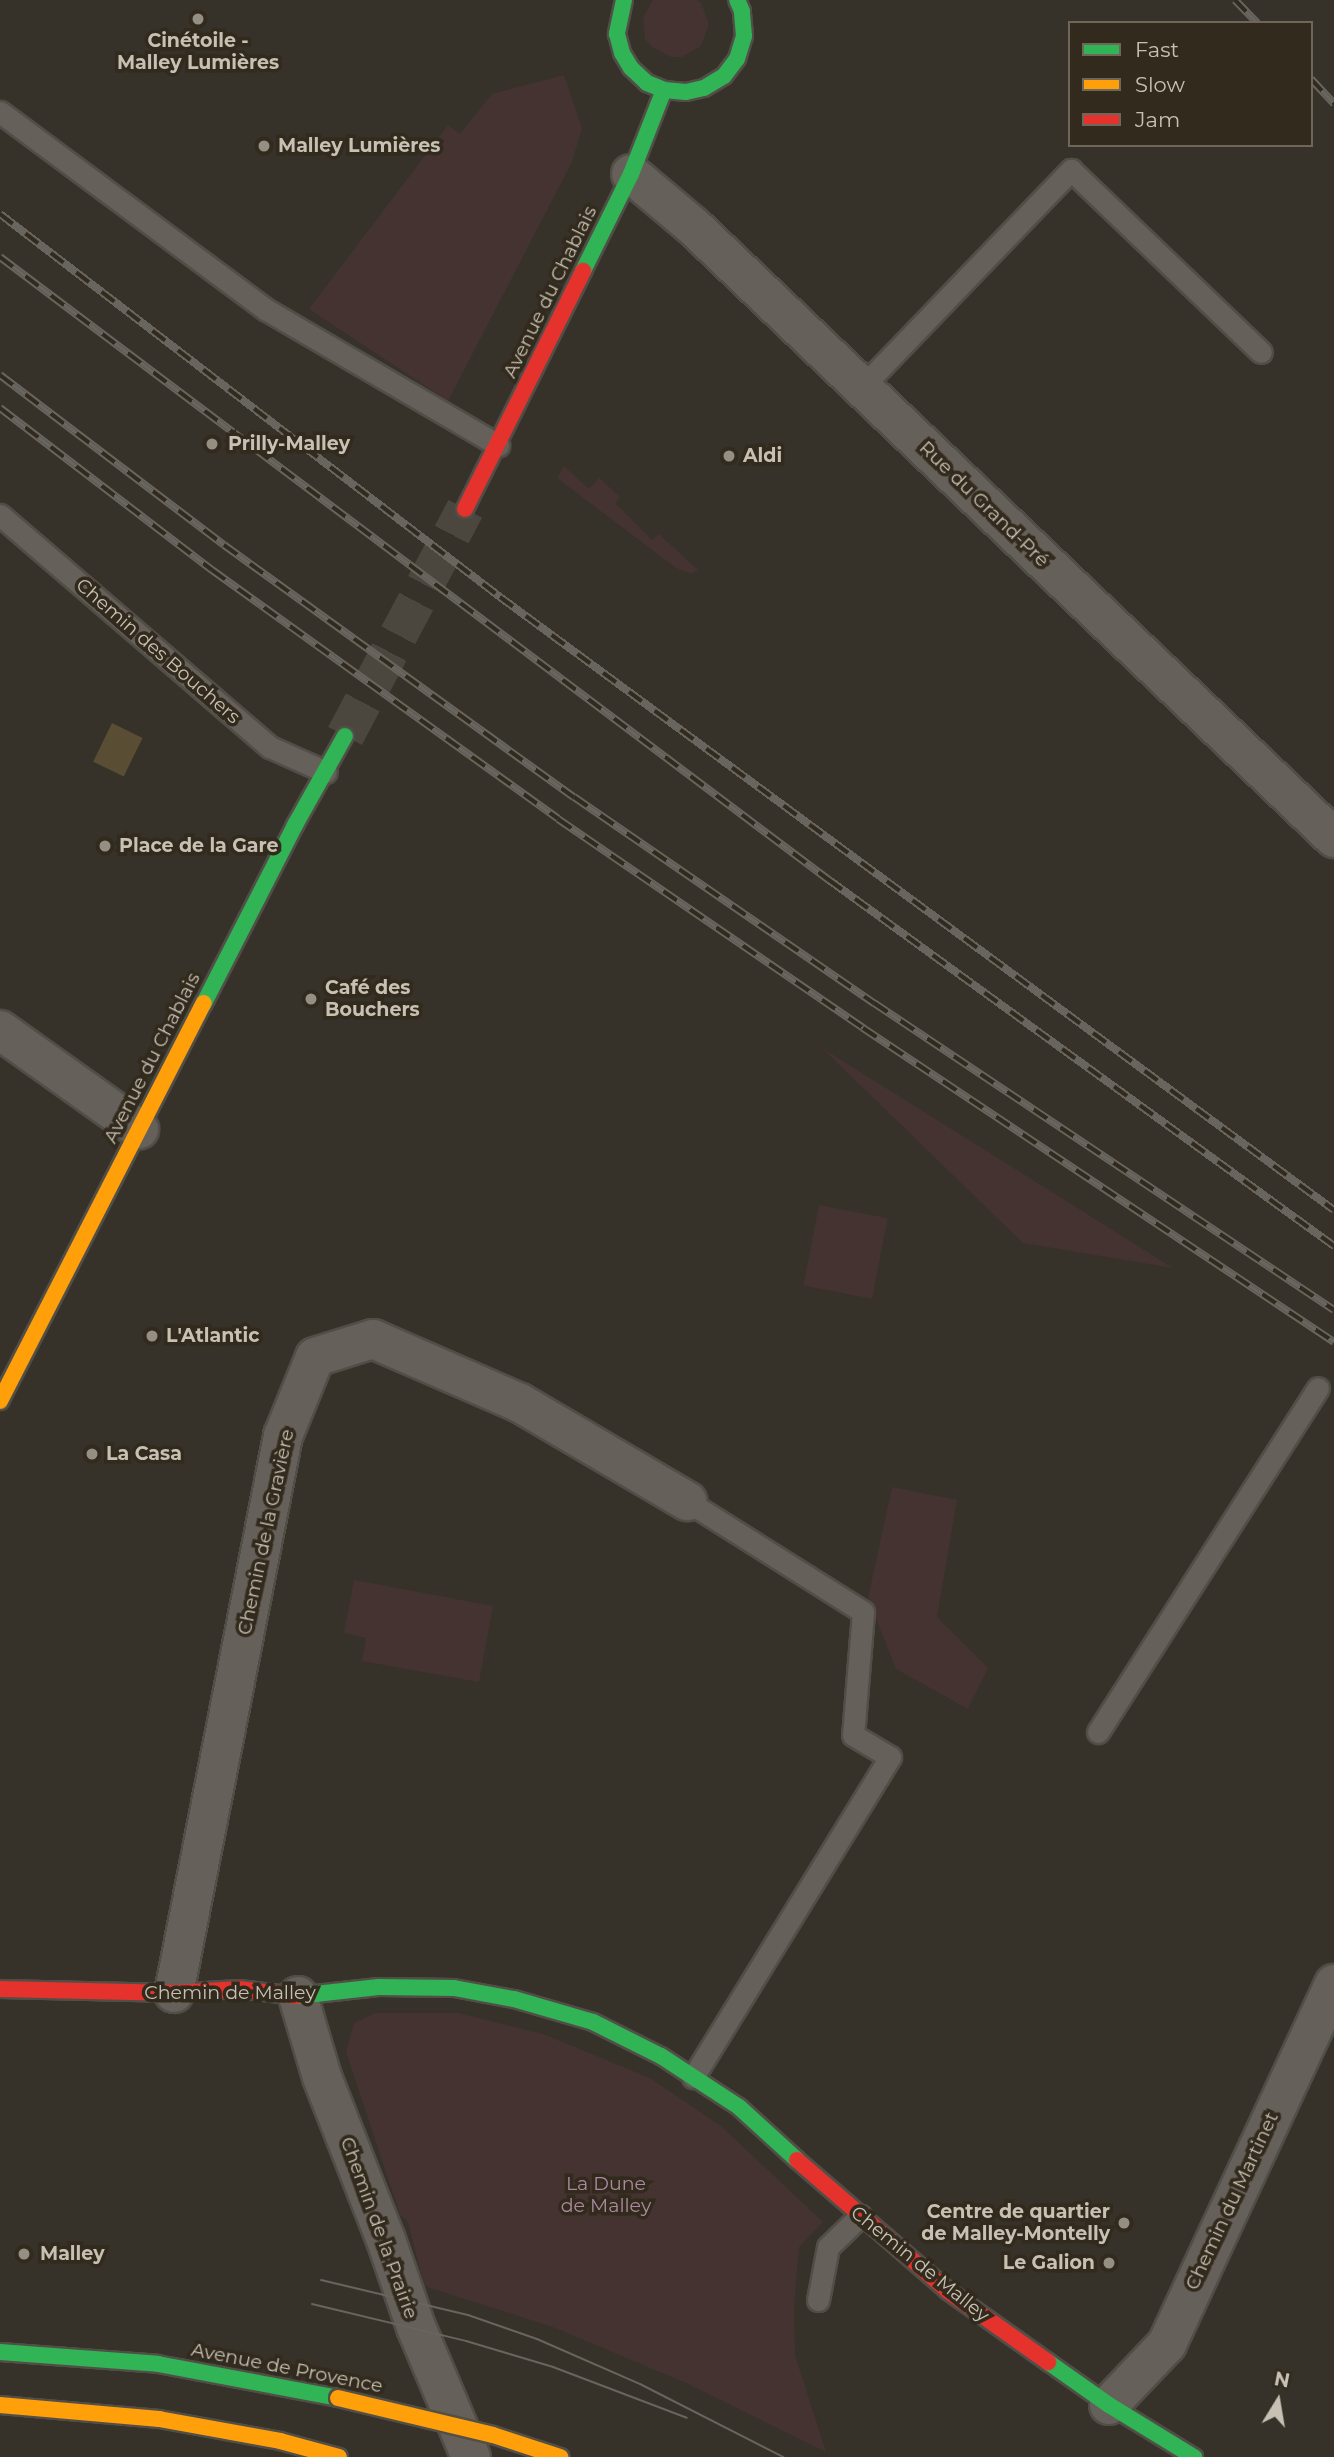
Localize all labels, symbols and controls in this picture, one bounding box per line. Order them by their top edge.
marker: Cinétoile - Malley Lumières [190,11,206,27]
legend [1068,21,1313,147]
place label: Cinétoile - Malley Lumières [117,30,279,74]
text: Fast [1135,37,1179,62]
text: Slow [1135,72,1185,97]
text: Jam [1135,107,1180,132]
place label: Malley Lumières [278,135,440,157]
marker: Malley Lumières [256,138,272,154]
street label: Avenue du Chablais [498,202,602,382]
place label: Prilly-Malley [228,433,350,455]
marker: Prilly-Malley [202,434,222,454]
street label: Rue du Grand-Pré [914,436,1054,572]
place label: Aldi [743,445,782,467]
marker: Aldi [721,448,737,464]
street label: Chemin des Bouchers [71,573,245,729]
place label: Place de la Gare [119,835,279,857]
marker: Place de la Gare [97,838,113,854]
street label: Avenue du Chablais [99,969,205,1147]
place label: Café des Bouchers [325,977,420,1021]
marker: Café des Bouchers [303,991,319,1007]
place label: L'Atlantic [166,1325,260,1347]
marker: L'Atlantic [144,1328,160,1344]
street label: Chemin de la Gravière [233,1427,299,1637]
place label: La Casa [106,1443,182,1465]
marker: La Casa [84,1446,100,1462]
street label: Chemin de Malley [144,1982,316,2004]
street label: Chemin du Martinet [1181,2108,1283,2294]
street label: Chemin de la Prairie [335,2134,423,2322]
park label: La Dune de Malley [561,2173,651,2217]
street label: Chemin de Malley [846,2201,994,2327]
place label: Centre de quartier de Malley-Montelly [921,2201,1110,2245]
marker: Centre de quartier de Malley-Montelly [1116,2215,1132,2231]
place label: Malley [40,2243,105,2265]
marker: Malley [14,2244,34,2264]
place label: Le Galion [1003,2252,1095,2274]
marker: Le Galion [1101,2255,1117,2271]
street label: Avenue de Provence [189,2338,385,2398]
north arrow [1243,2366,1313,2436]
text: N [1272,2367,1292,2393]

